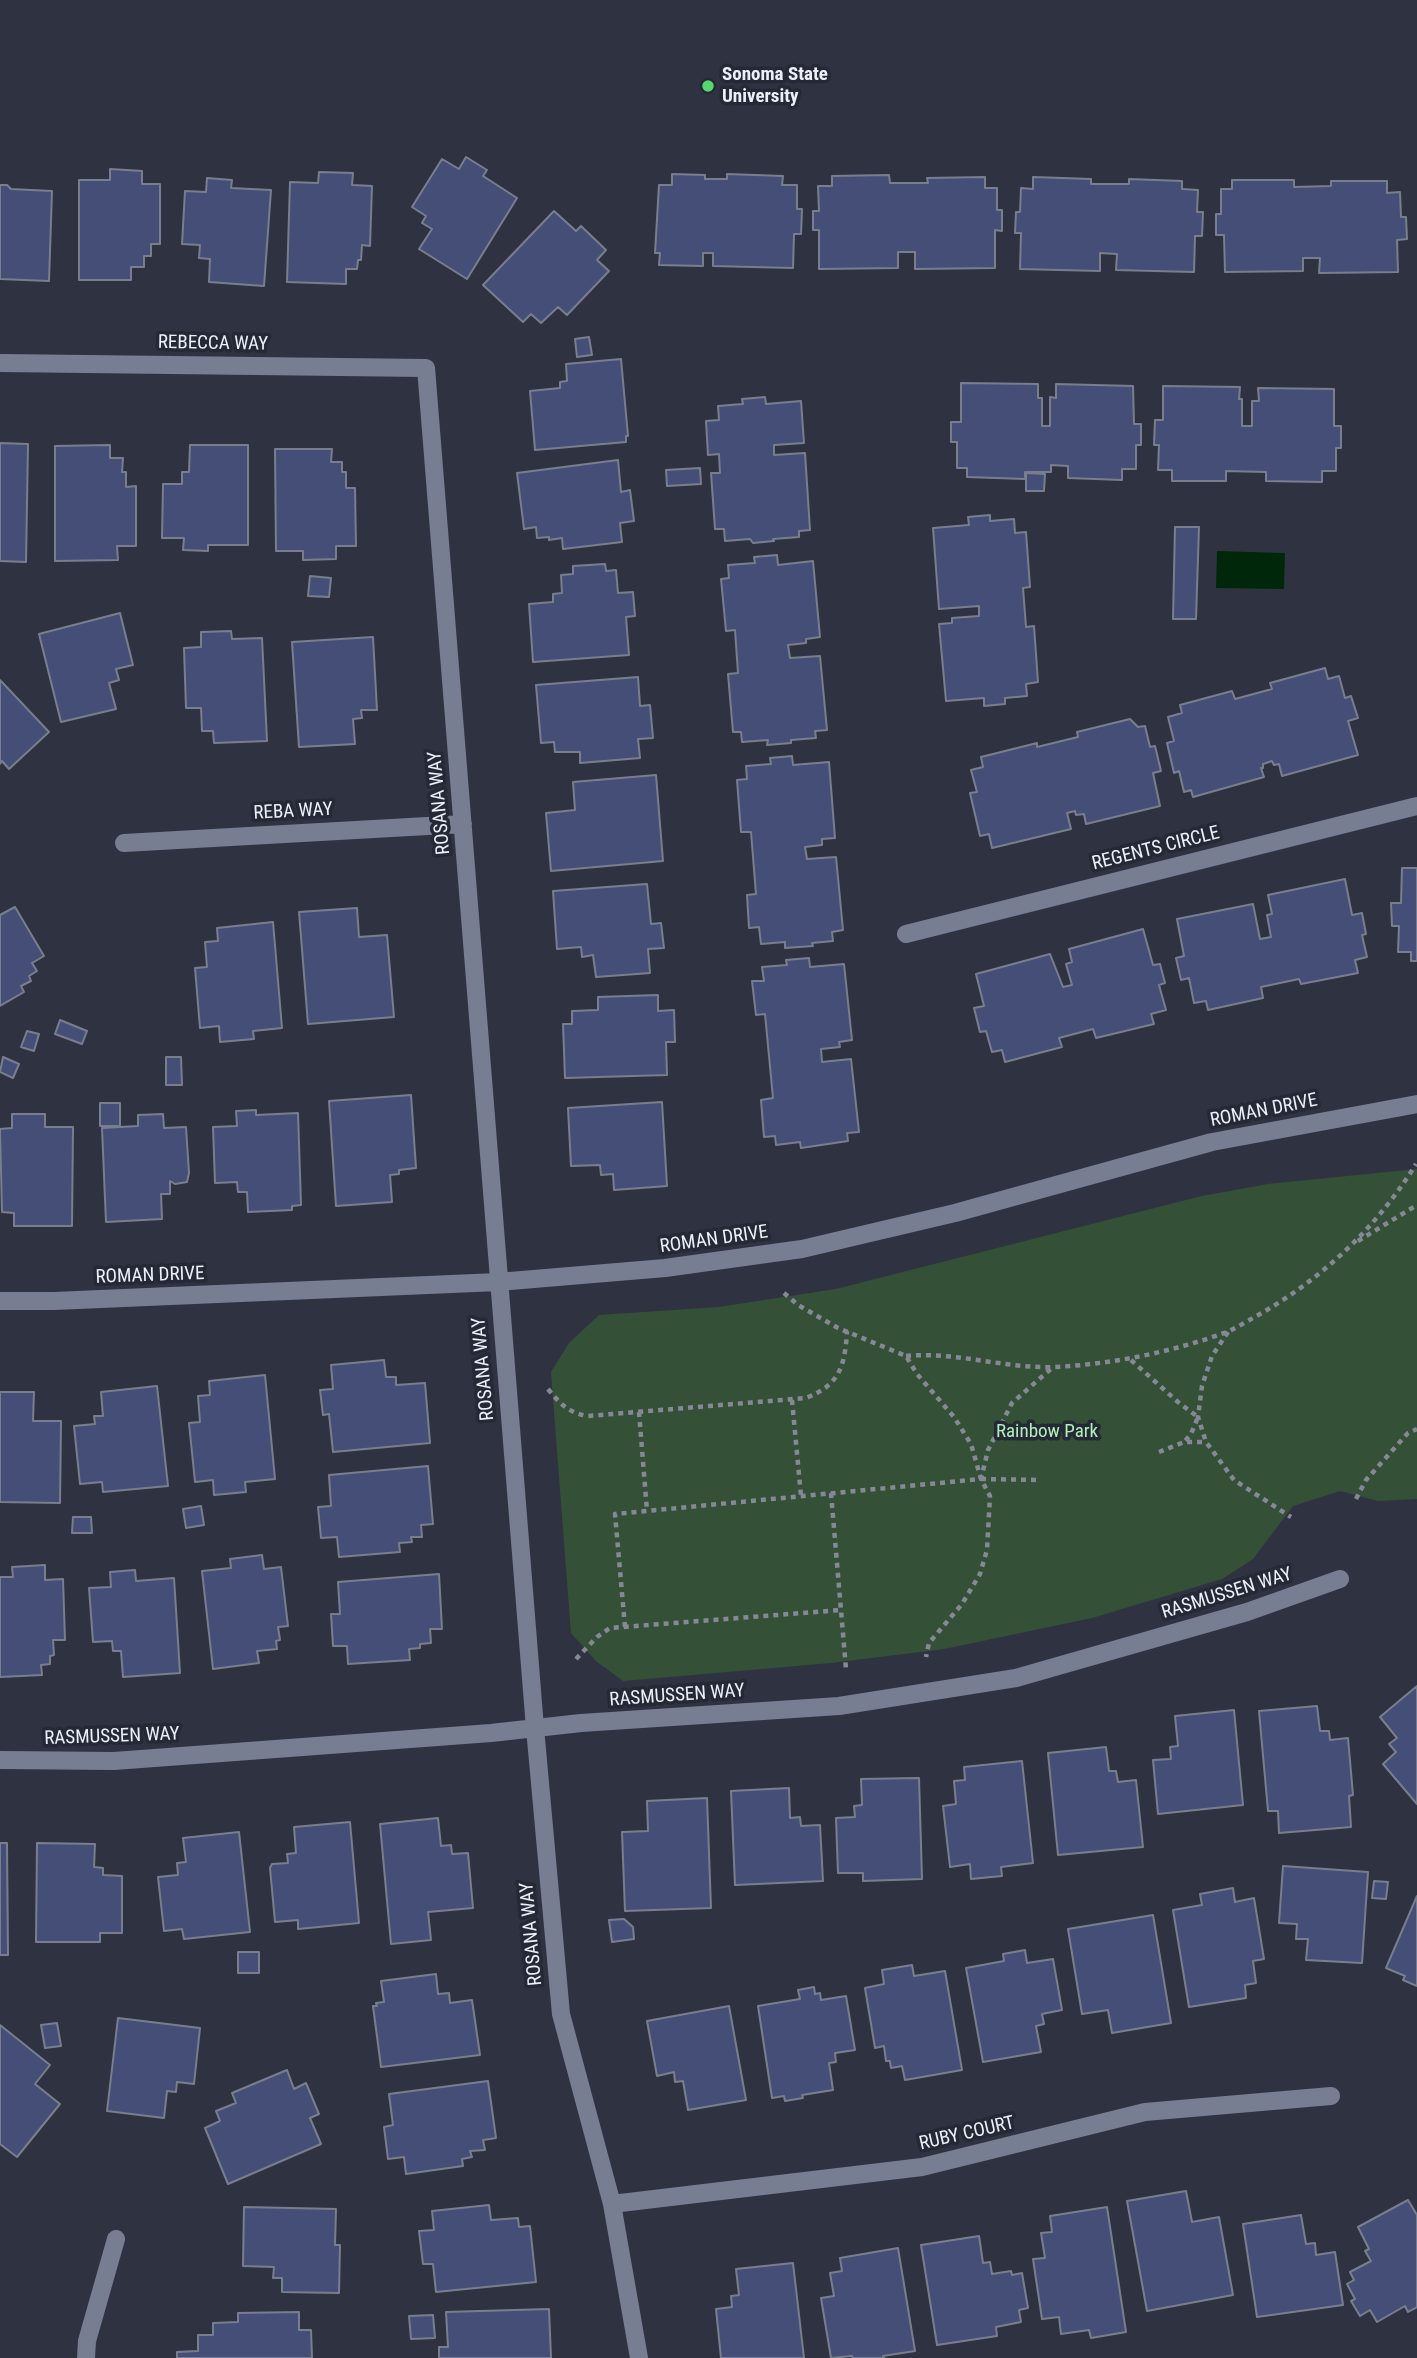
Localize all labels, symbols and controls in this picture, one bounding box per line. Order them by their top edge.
place label: Sonoma State University [722,64,828,108]
marker: Sonoma State University [700,78,716,94]
street label: REBECCA WAY [158,332,268,356]
street label: ROSANA WAY [424,750,456,856]
street label: REBA WAY [253,799,333,825]
street label: REGENTS CIRCLE [1090,822,1222,876]
street label: ROMAN DRIVE [1208,1089,1320,1133]
street label: ROMAN DRIVE [658,1221,770,1259]
street label: ROMAN DRIVE [95,1263,205,1289]
street label: ROSANA WAY [468,1316,500,1422]
park label: Rainbow Park [996,1421,1098,1443]
street label: RASMUSSEN WAY [1159,1563,1295,1625]
street label: RASMUSSEN WAY [609,1680,745,1712]
street label: RASMUSSEN WAY [44,1723,180,1751]
street label: ROSANA WAY [516,1881,548,1987]
street label: RUBY COURT [917,2112,1017,2156]

